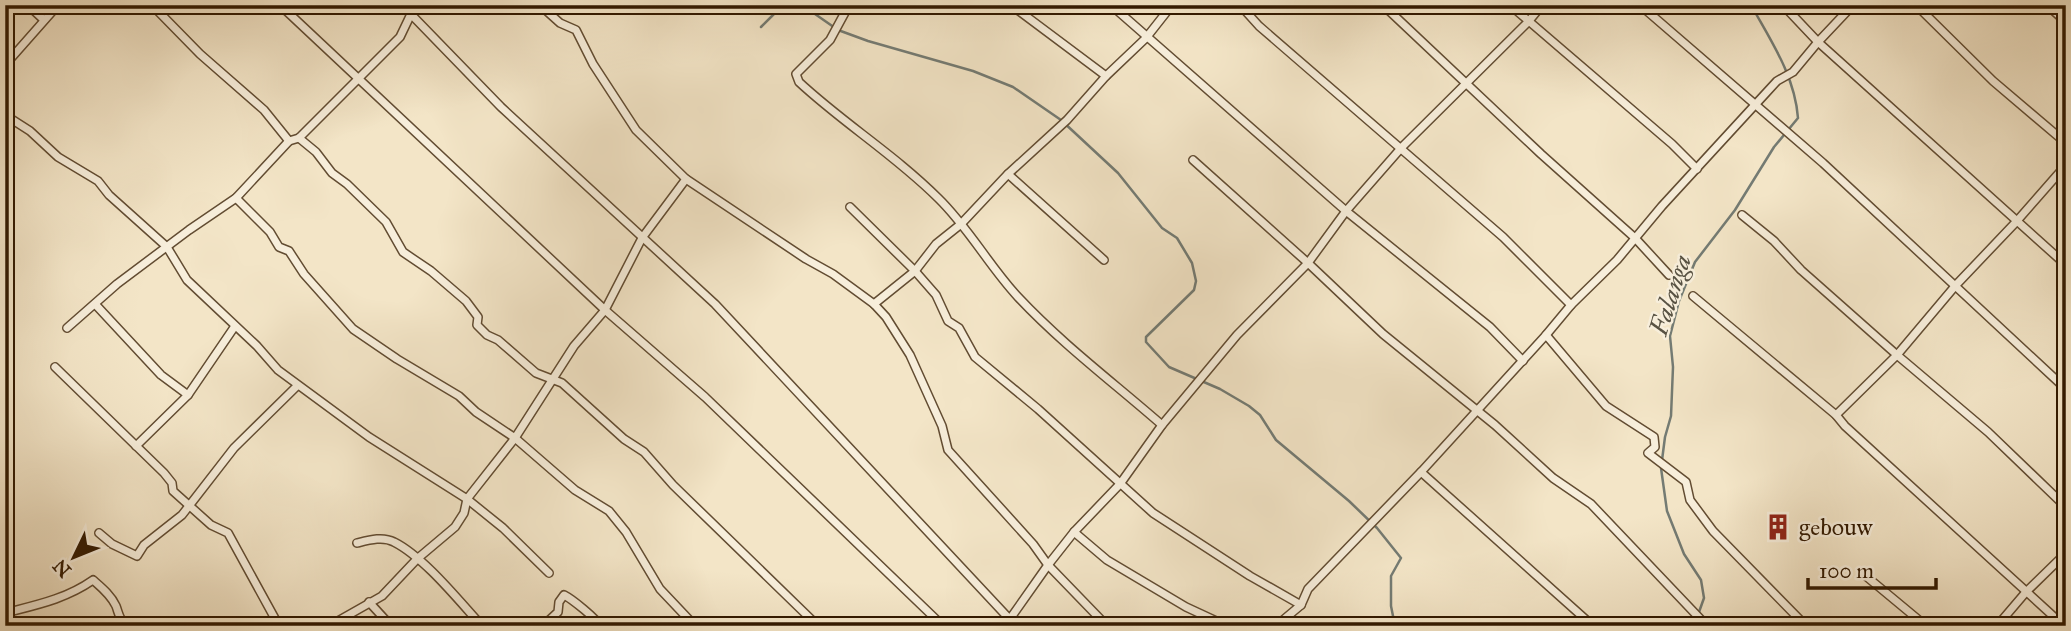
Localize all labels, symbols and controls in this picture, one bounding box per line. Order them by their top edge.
water label: Falanga [1642,250,1698,340]
building icon: gebouw [1763,512,1793,542]
place label: gebouw [1799,512,1874,542]
north arrow [38,522,108,592]
scale bar [1808,547,1936,591]
text: N [48,555,76,582]
text: 100 m [1819,558,1874,584]

